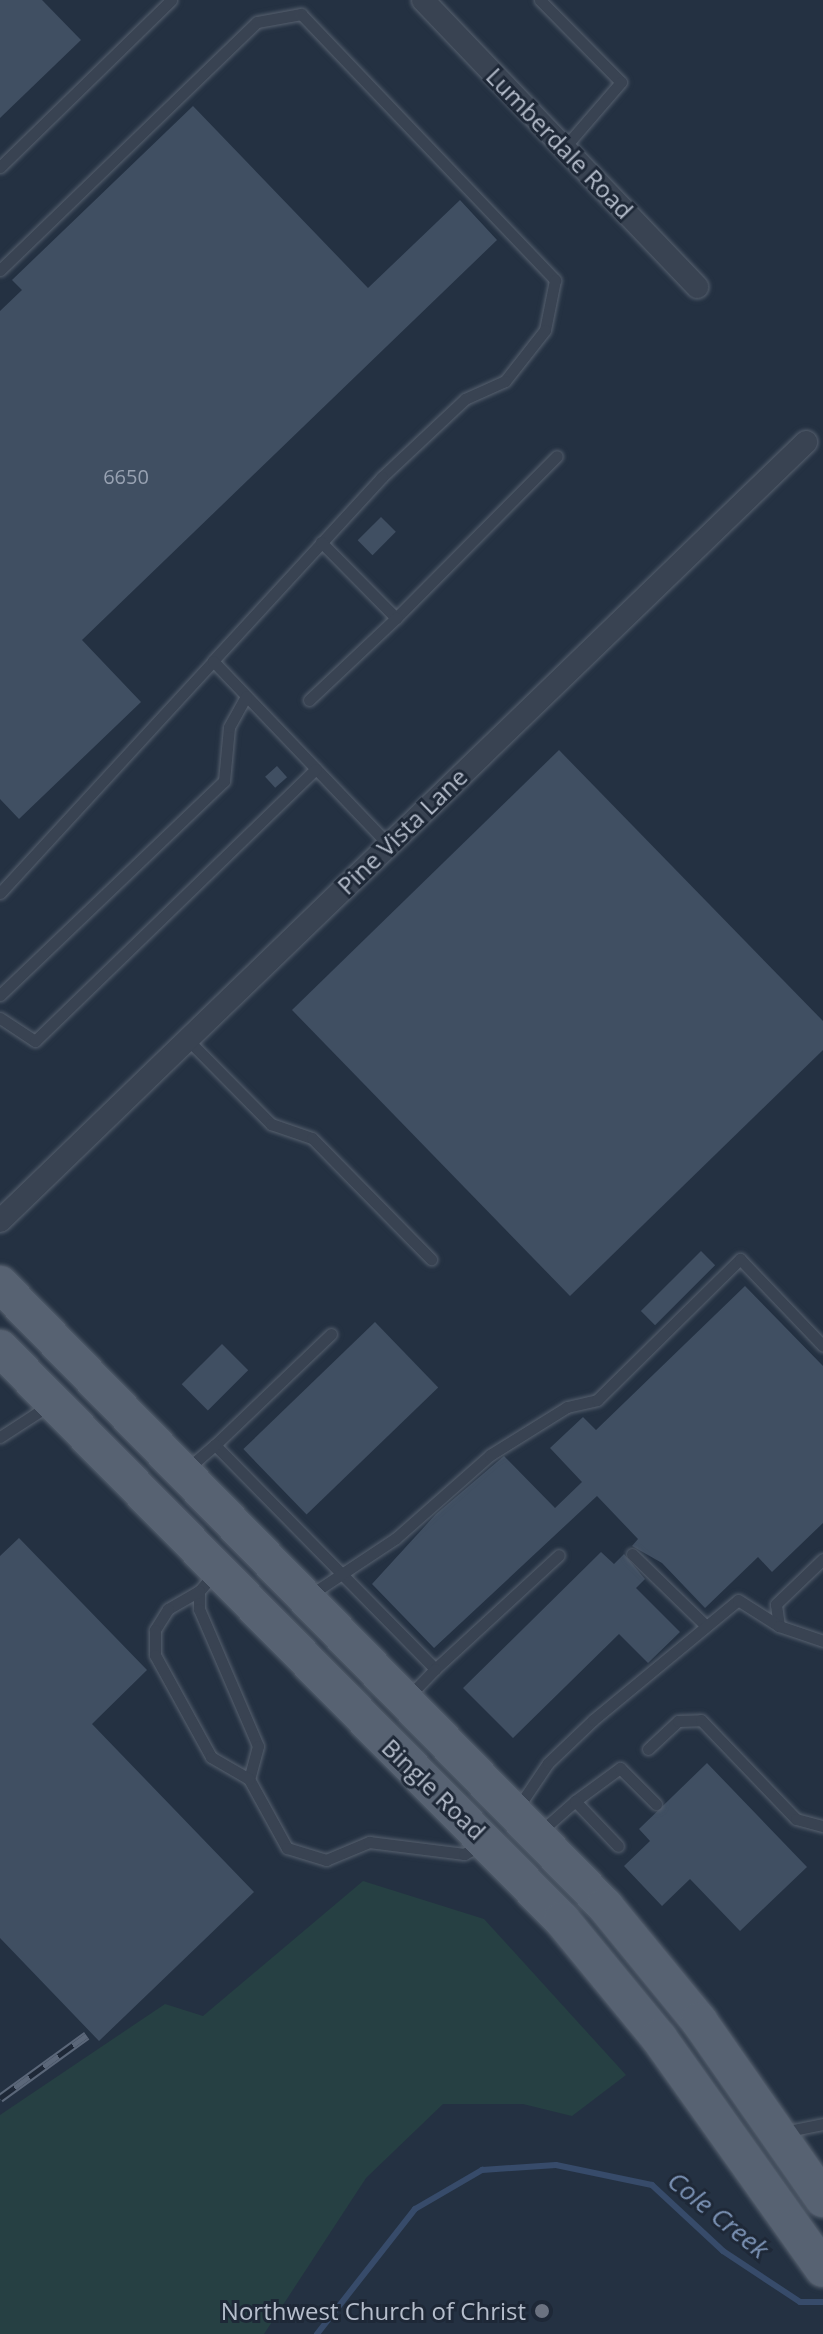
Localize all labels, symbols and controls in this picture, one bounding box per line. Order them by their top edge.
street label: Lumberdale Road [481,62,639,224]
house number: 6650 [103,464,149,488]
street label: Pine Vista Lane [331,762,473,900]
street label: Bingle Road [376,1733,492,1845]
water label: Cole Creek [661,2165,775,2265]
place label: Northwest Church of Christ [221,2297,526,2325]
marker: Northwest Church of Christ [533,2302,551,2320]

